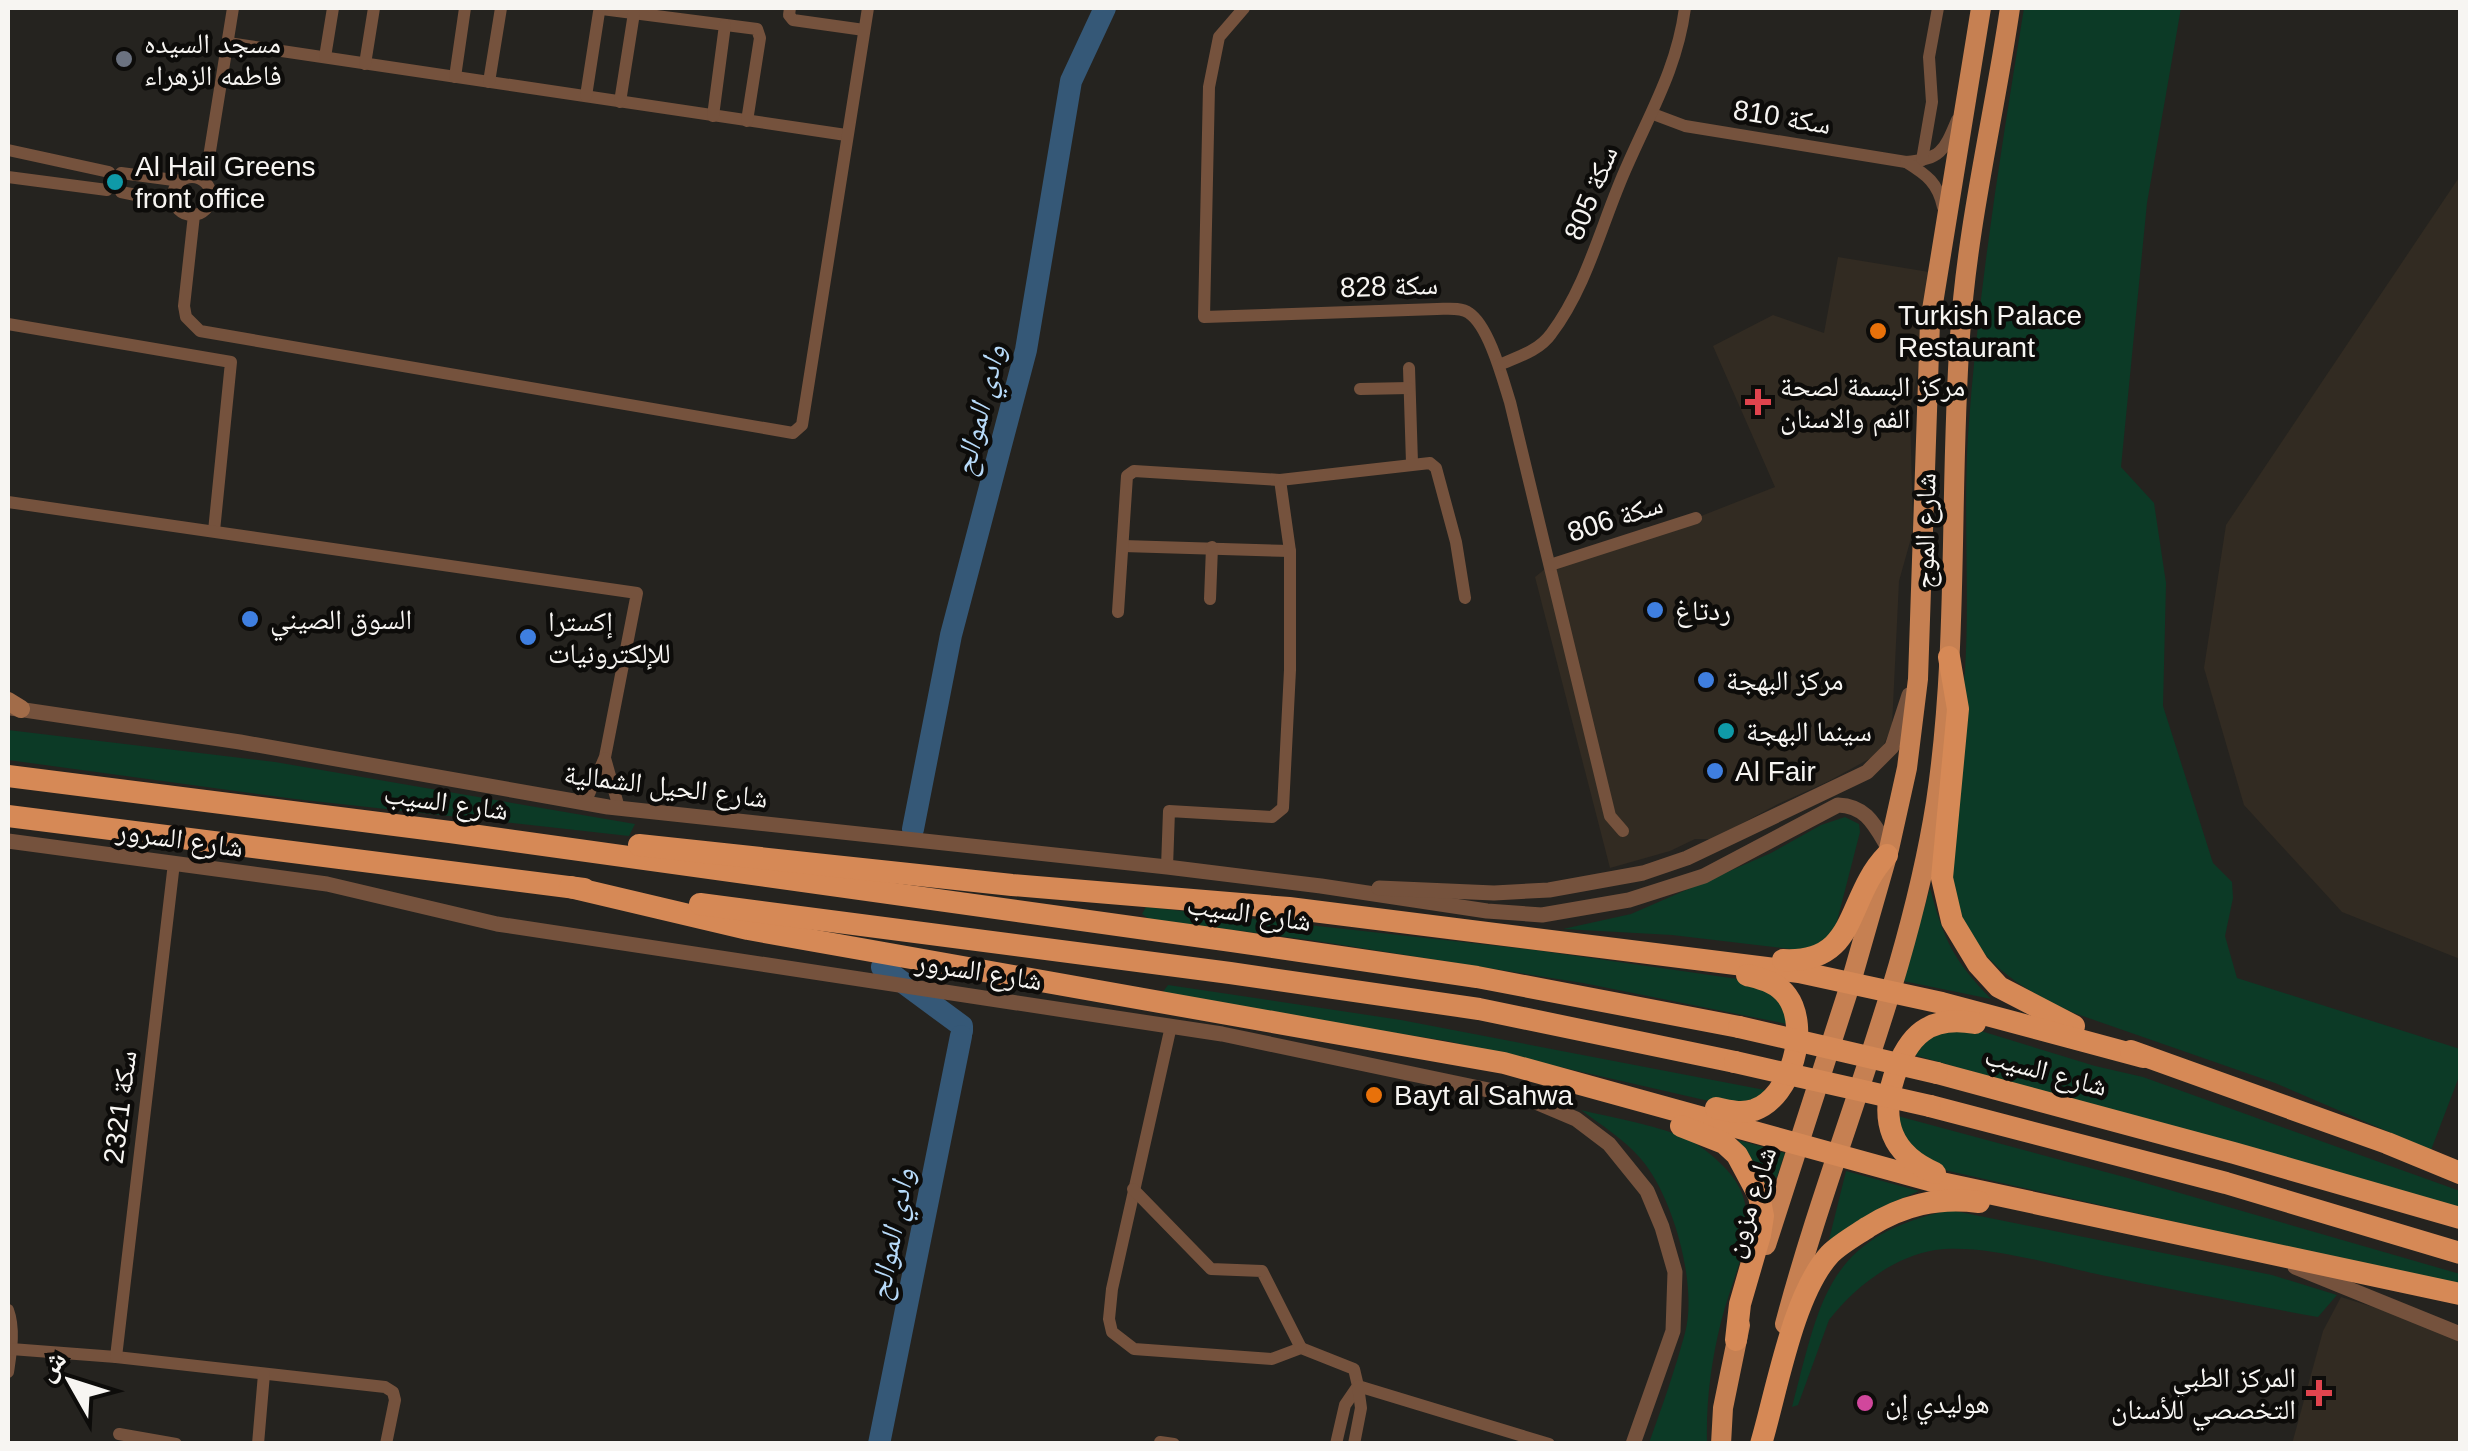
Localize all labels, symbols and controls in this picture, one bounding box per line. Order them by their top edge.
place label: مسجد السيده فاطمه الزهراء [144,28,282,91]
marker: مسجد السيده فاطمه الزهراء [113,48,135,70]
street label: سكة 810 [1731,94,1833,140]
street label: سكة 805 [1558,142,1624,244]
place label: Al Hail Greens front office [135,151,316,214]
marker: Al Hail Greens front office [104,171,126,193]
street label: سكة 828 [1339,269,1439,303]
place label: Turkish Palace Restaurant [1898,300,2082,363]
marker: Turkish Palace Restaurant [1867,320,1889,342]
water label: وادي الموالح [947,341,1019,481]
place label: مركز البسمة لصحة الفم والاسنان [1780,371,1965,437]
marker: مركز البسمة لصحة الفم والاسنان [1745,389,1771,415]
street label: شارع الموج [1908,473,1944,589]
street label: سكة 806 [1563,488,1667,548]
place label: ردتاغ [1675,595,1731,628]
marker: ردتاغ [1644,599,1666,621]
place label: السوق الصيني [270,604,412,642]
place label: إكسترا للإلكترونيات [548,606,671,670]
marker: السوق الصيني [239,608,261,630]
marker: إكسترا للإلكترونيات [517,626,539,648]
place label: مركز البهجة [1726,665,1844,696]
marker: مركز البهجة [1695,669,1717,691]
place label: سينما البهجة [1746,716,1872,747]
marker: سينما البهجة [1715,720,1737,742]
place label: Al Fair [1735,756,1816,787]
street label: شارع الحيل الشمالية [562,758,770,816]
marker: Al Fair [1704,760,1726,782]
street label: شارع السيب [382,778,510,828]
street label: شارع السرور [113,815,245,865]
street label: شارع السيب [1185,889,1313,939]
street label: شارع السرور [912,946,1044,998]
street label: شارع السيب [1981,1040,2110,1104]
street label: سكة 2321 [98,1049,142,1165]
place label: Bayt al Sahwa [1394,1080,1573,1111]
marker: Bayt al Sahwa [1363,1084,1385,1106]
street label: شارع مزون [1718,1143,1784,1262]
water label: وادي الموالح [862,1165,927,1304]
north arrow [20,1331,120,1431]
text: ش [30,1344,73,1388]
place label: المركز الطبي التخصصي للأسنان [2111,1362,2296,1432]
marker: المركز الطبي التخصصي للأسنان [2306,1380,2332,1406]
place label: هوليدي إن [1885,1388,1990,1426]
marker: هوليدي إن [1854,1392,1876,1414]

